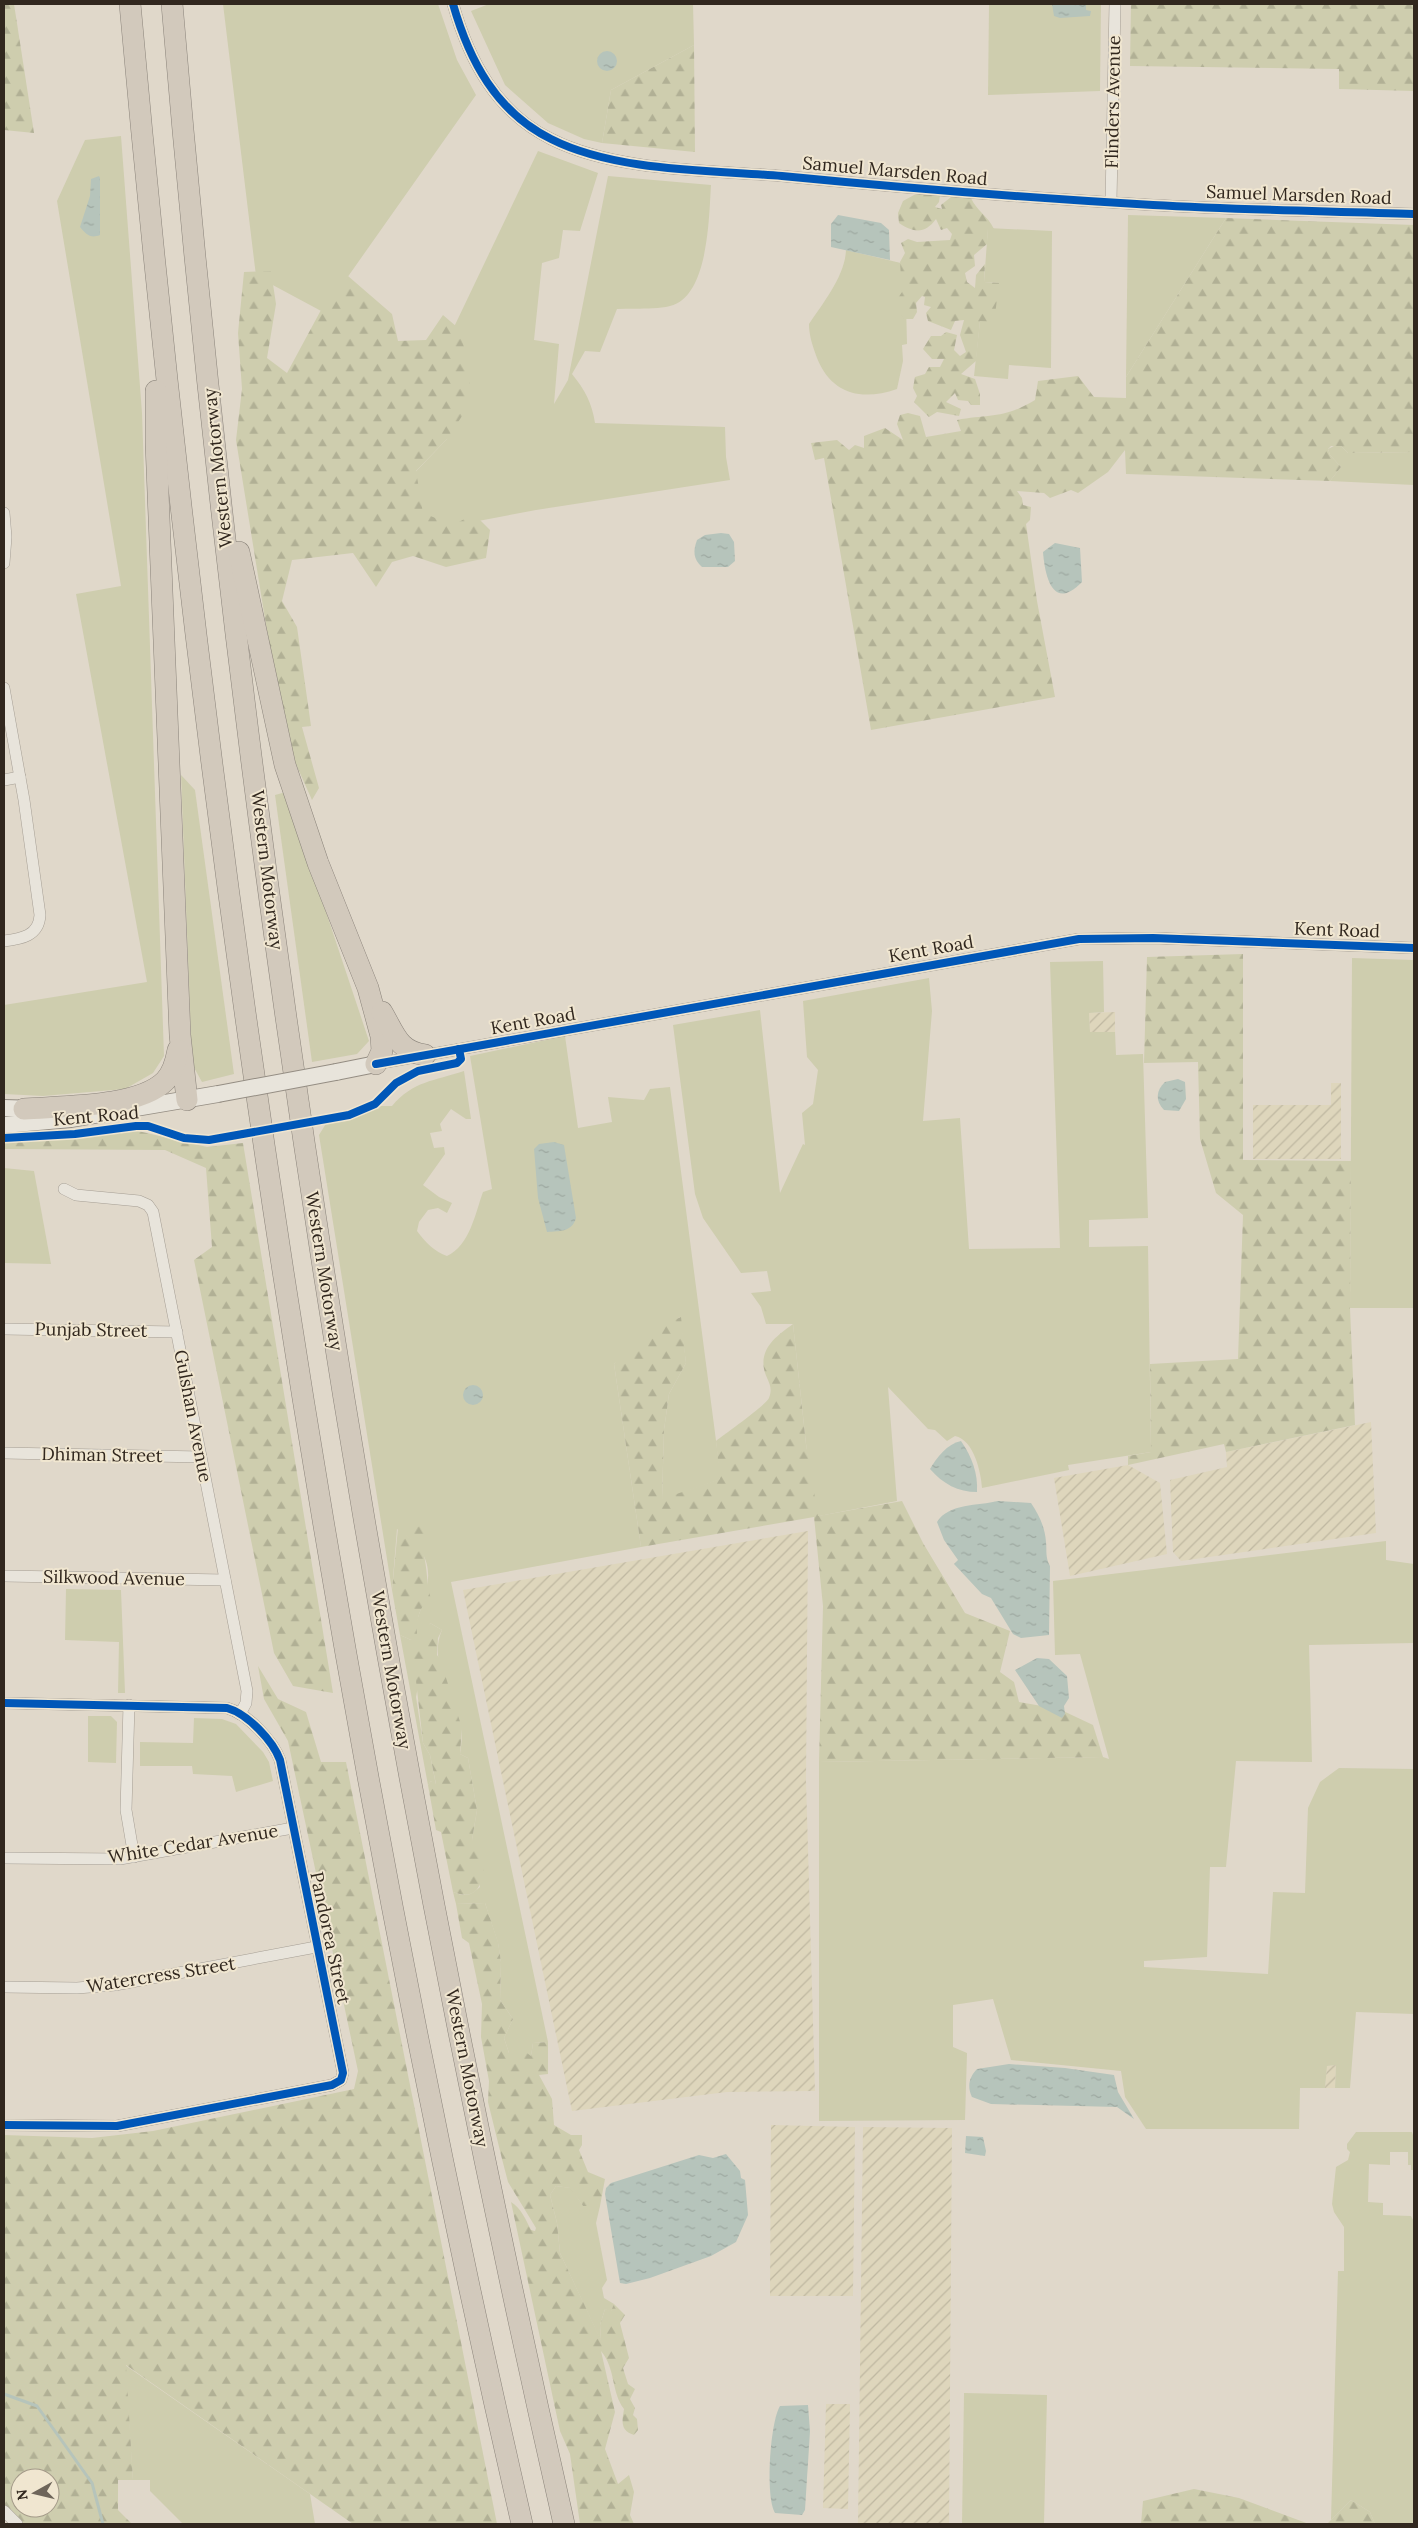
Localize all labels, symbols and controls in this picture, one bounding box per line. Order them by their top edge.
street label: Flinders Avenue [1100,35,1125,169]
street label: Samuel Marsden Road [802,151,989,190]
street label: Samuel Marsden Road [1206,180,1392,209]
street label: Western Motorway [198,386,237,549]
street label: Western Motorway [246,789,289,952]
street label: Kent Road [1294,917,1381,943]
street label: Kent Road [887,930,975,967]
street label: Kent Road [489,1002,577,1039]
street label: Kent Road [52,1100,140,1131]
street label: Western Motorway [301,1190,348,1353]
street label: Punjab Street [34,1317,148,1342]
street label: Gulshan Avenue [169,1348,218,1484]
street label: Dhiman Street [41,1442,163,1467]
street label: Silkwood Avenue [43,1565,185,1590]
street label: Western Motorway [366,1589,417,1752]
street label: White Cedar Avenue [106,1819,280,1868]
street label: Pandorea Street [305,1870,356,2006]
street label: Watercress Street [85,1951,237,1998]
street label: Western Motorway [441,1987,494,2149]
north arrow [10,2468,60,2518]
text: N [12,2488,32,2501]

